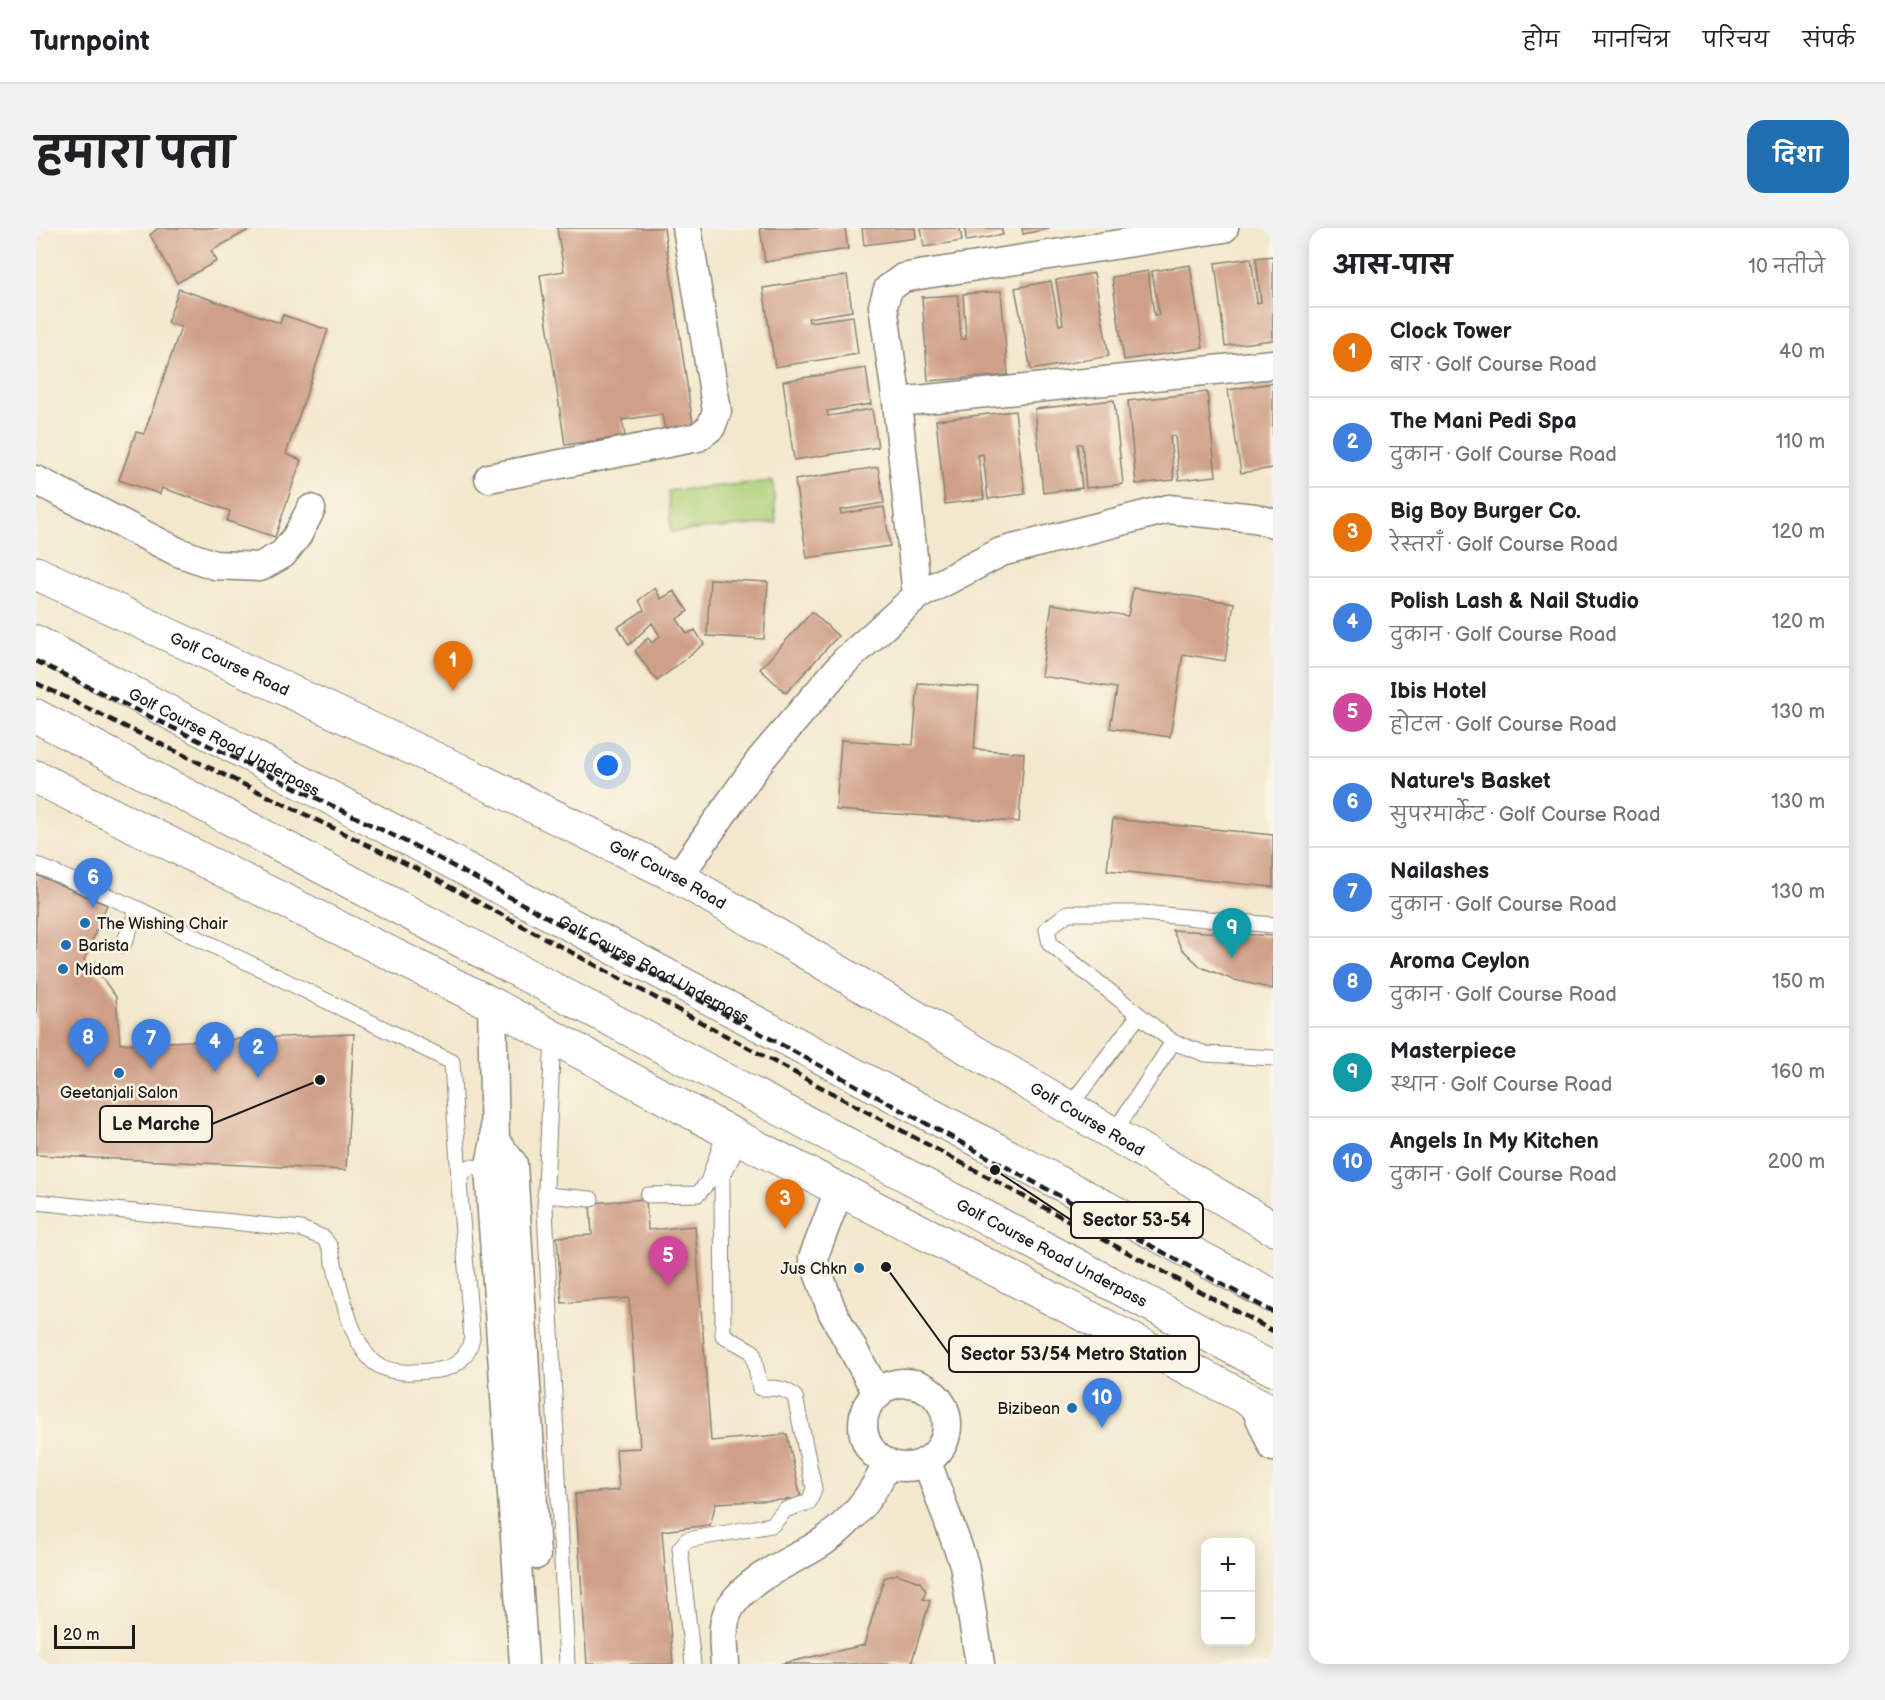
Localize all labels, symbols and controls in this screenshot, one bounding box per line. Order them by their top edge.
text: Turnpoint [30,25,150,58]
text: होम [1523,28,1560,53]
text: मानचित्र [1593,28,1670,53]
text: परिचय [1703,28,1769,53]
text: संपर्क [1802,28,1855,53]
button: दिशा [1747,120,1849,193]
text: हमारा पता [36,129,234,180]
text: आस-पास [1333,251,1452,282]
text: 10 नतीजे [1748,255,1825,279]
text: Clock Tower [1390,318,1511,345]
text: 1 [1348,340,1357,364]
text: 40 m [1779,340,1825,364]
text: बार · Golf Course Road [1390,353,1597,377]
text: The Mani Pedi Spa [1390,408,1577,435]
text: 2 [1347,430,1358,454]
text: 110 m [1776,430,1825,454]
text: दुकान · Golf Course Road [1390,443,1617,467]
text: Big Boy Burger Co. [1390,498,1581,525]
text: 3 [1347,520,1358,544]
text: 120 m [1772,520,1825,544]
text: रेस्तराँ · Golf Course Road [1390,533,1618,557]
text: Polish Lash & Nail Studio [1390,588,1639,615]
text: 4 [1347,610,1358,634]
text: 120 m [1772,610,1825,634]
text: दुकान · Golf Course Road [1390,623,1617,647]
street label: Golf Course Road [167,629,292,701]
pin: 1 [434,642,472,691]
text: Ibis Hotel [1390,678,1487,705]
street label: Golf Course Road Underpass [125,685,322,801]
text: 5 [1347,700,1358,724]
text: 130 m [1771,700,1825,724]
text: होटल · Golf Course Road [1390,713,1617,737]
your location [593,751,622,780]
text: Nature's Basket [1390,768,1551,795]
text: 6 [1346,790,1359,814]
text: 130 m [1771,790,1825,814]
text: सुपरमार्केट · Golf Course Road [1390,803,1660,827]
street label: Golf Course Road [606,837,729,914]
pin: 6 [74,858,112,908]
text: Nailashes [1390,858,1489,885]
text: 7 [1347,880,1358,904]
text: 130 m [1771,880,1825,904]
text: दुकान · Golf Course Road [1390,893,1617,917]
pin: 9 [1212,908,1252,958]
street label: Golf Course Road Underpass [555,912,752,1028]
place label: The Wishing Chair [97,915,228,934]
marker: The Wishing Chair [78,916,92,930]
place label: Barista [78,937,129,956]
marker: Barista [59,938,73,952]
text: Aroma Ceylon [1390,948,1530,975]
place label: Midam [75,961,124,980]
marker: Midam [56,962,70,976]
text: 8 [1346,970,1359,994]
text: 150 m [1772,970,1825,994]
text: दुकान · Golf Course Road [1390,983,1617,1007]
pin: 8 [68,1018,108,1068]
pin: 7 [132,1020,170,1069]
pin: 4 [196,1022,234,1072]
pin: 2 [238,1028,278,1078]
text: Masterpiece [1390,1038,1516,1065]
text: 9 [1347,1060,1358,1084]
text: 160 m [1771,1060,1825,1084]
marker: Geetanjali Salon [112,1066,126,1080]
text: स्थान · Golf Course Road [1390,1073,1612,1097]
street label: Golf Course Road [1026,1079,1147,1161]
place label: Geetanjali Salon [60,1084,178,1103]
callout: Le Marche [100,1106,212,1142]
text: Le Marche [112,1114,200,1135]
text: Angels In My Kitchen [1390,1128,1599,1155]
text: 10 [1342,1150,1363,1174]
text: 200 m [1768,1150,1825,1174]
text: दुकान · Golf Course Road [1390,1163,1617,1187]
pin: 3 [766,1180,804,1229]
street label: Golf Course Road Underpass [953,1196,1150,1312]
callout: Sector 53-54 [1071,1202,1203,1238]
text: Sector 53-54 [1083,1210,1192,1231]
pin: 5 [648,1236,688,1286]
place label: Jus Chkn [780,1260,847,1279]
marker: Jus Chkn [852,1261,866,1275]
callout: Sector 53/54 Metro Station [949,1336,1199,1372]
text: Sector 53/54 Metro Station [961,1344,1187,1365]
pin: 10 [1082,1378,1122,1428]
place label: Bizibean [997,1400,1060,1419]
marker: Bizibean [1065,1401,1079,1415]
map controls [1201,1538,1255,1646]
button: + [1201,1538,1255,1592]
button: − [1201,1592,1255,1646]
scale bar [54,1622,135,1650]
text: 20 m [63,1626,99,1645]

